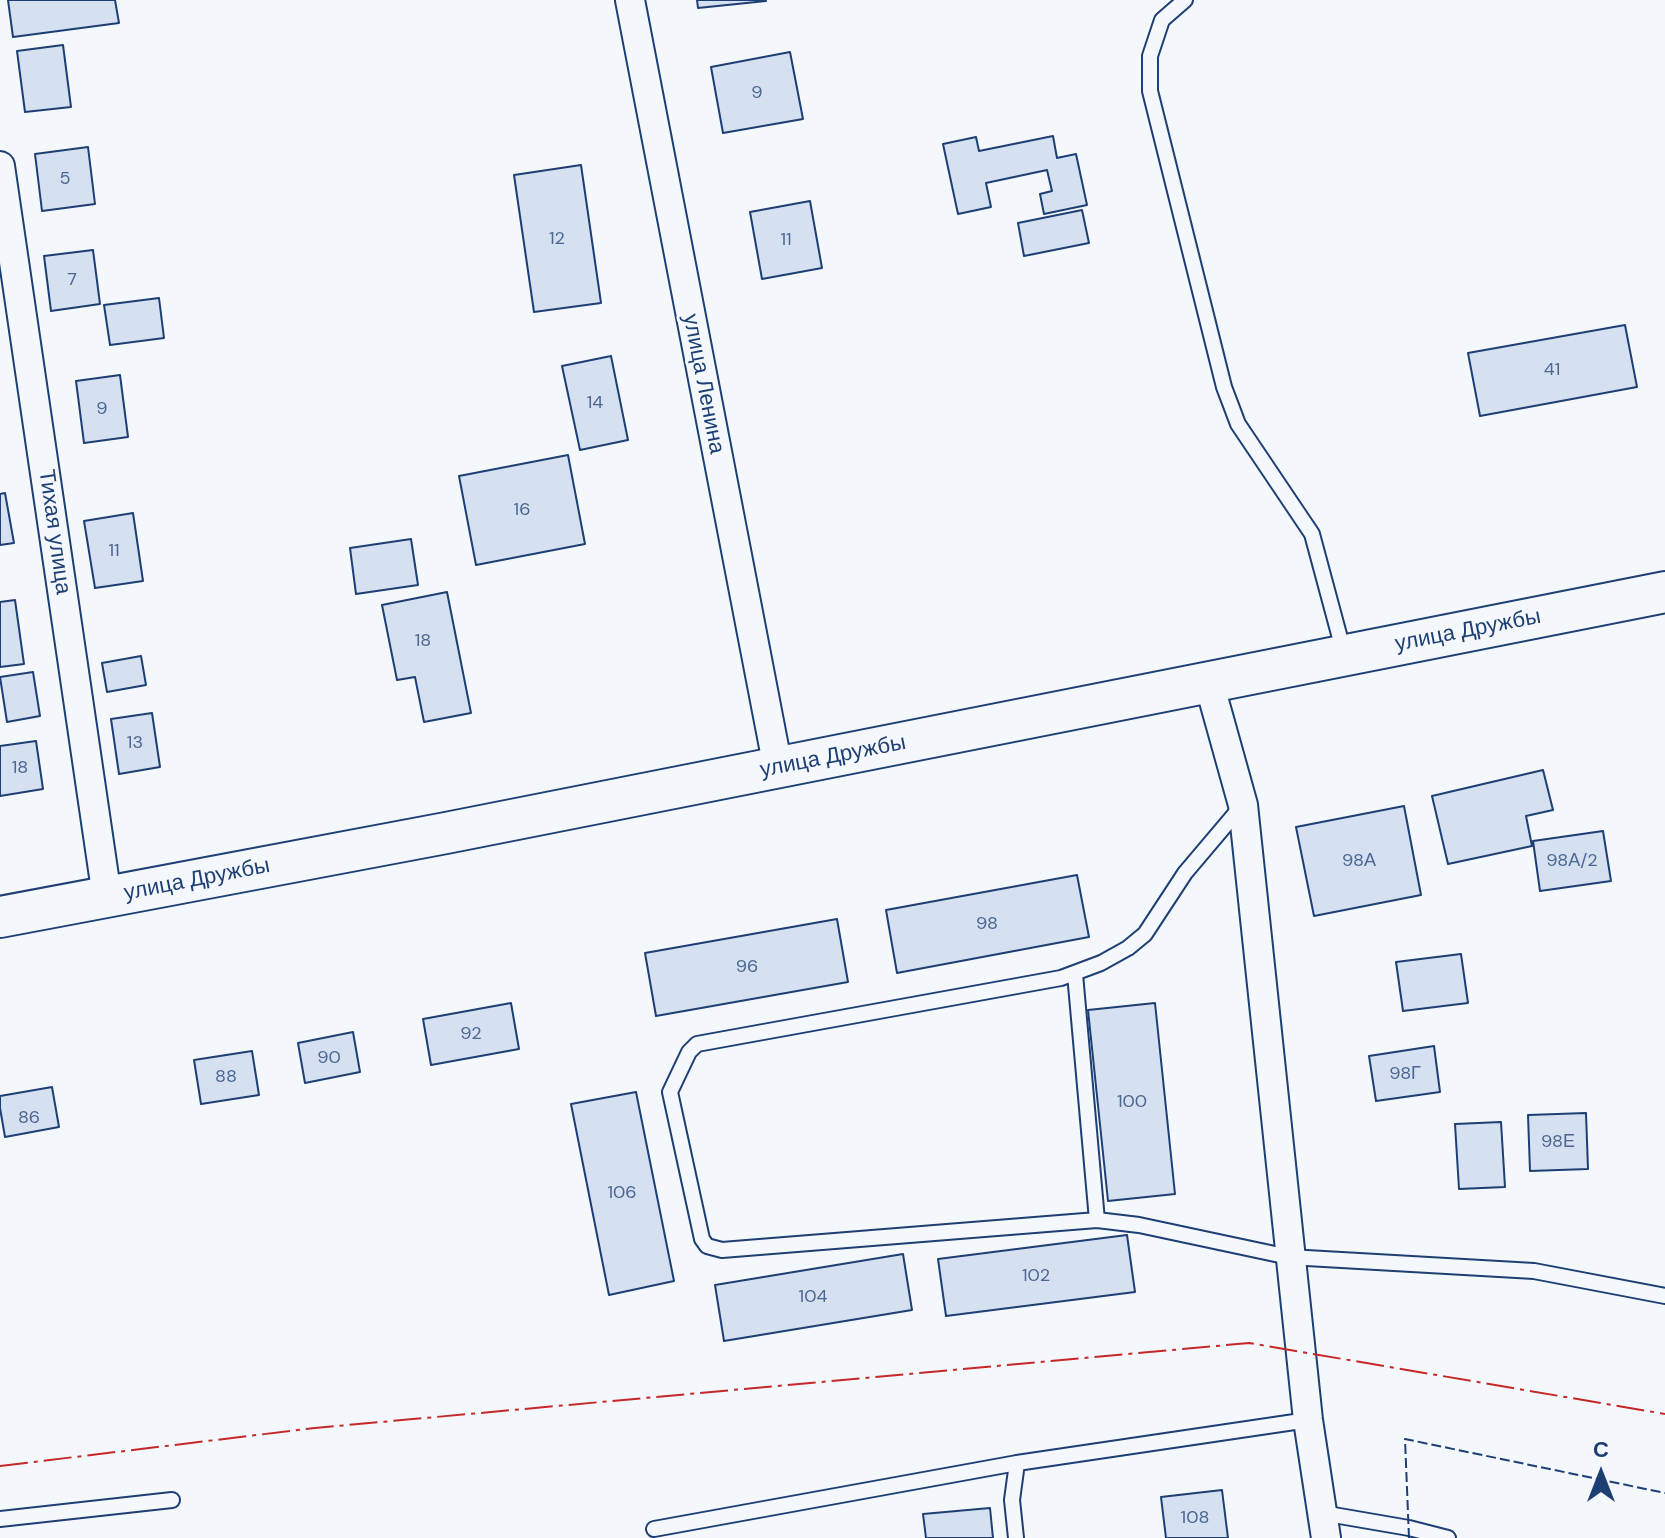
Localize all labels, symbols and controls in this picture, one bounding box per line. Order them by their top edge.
house number: 9 [751,82,763,104]
house number: 5 [60,168,70,190]
house number: 12 [549,228,565,250]
house number: 11 [780,229,792,251]
house number: 7 [67,269,77,291]
street label: улица Ленина [677,312,729,456]
house number: 41 [1544,359,1560,381]
house number: 14 [587,392,603,414]
house number: 9 [96,398,108,420]
street label: Тихая улица [32,468,76,596]
house number: 16 [514,499,530,521]
house number: 11 [108,540,120,562]
street label: улица Дружбы [1393,604,1543,658]
house number: 18 [415,630,431,652]
street label: улица Дружбы [758,730,908,784]
house number: 13 [127,732,143,754]
house number: 18 [12,757,28,779]
house number: 98А [1342,850,1376,872]
house number: 98А/2 [1546,850,1598,872]
street label: улица Дружбы [122,853,272,907]
house number: 98 [976,913,998,935]
house number: 96 [736,956,758,978]
house number: 92 [460,1023,482,1045]
house number: 90 [317,1047,341,1069]
house number: 98Г [1389,1063,1421,1085]
house number: 88 [215,1066,237,1088]
house number: 100 [1117,1091,1147,1113]
house number: 86 [18,1107,40,1129]
house number: 98Е [1541,1131,1575,1153]
house number: 106 [607,1182,637,1204]
house number: 102 [1022,1265,1050,1287]
house number: 104 [799,1286,827,1308]
north arrow [1561,1434,1641,1514]
text: С [1593,1435,1609,1464]
house number: 108 [1181,1507,1209,1529]

